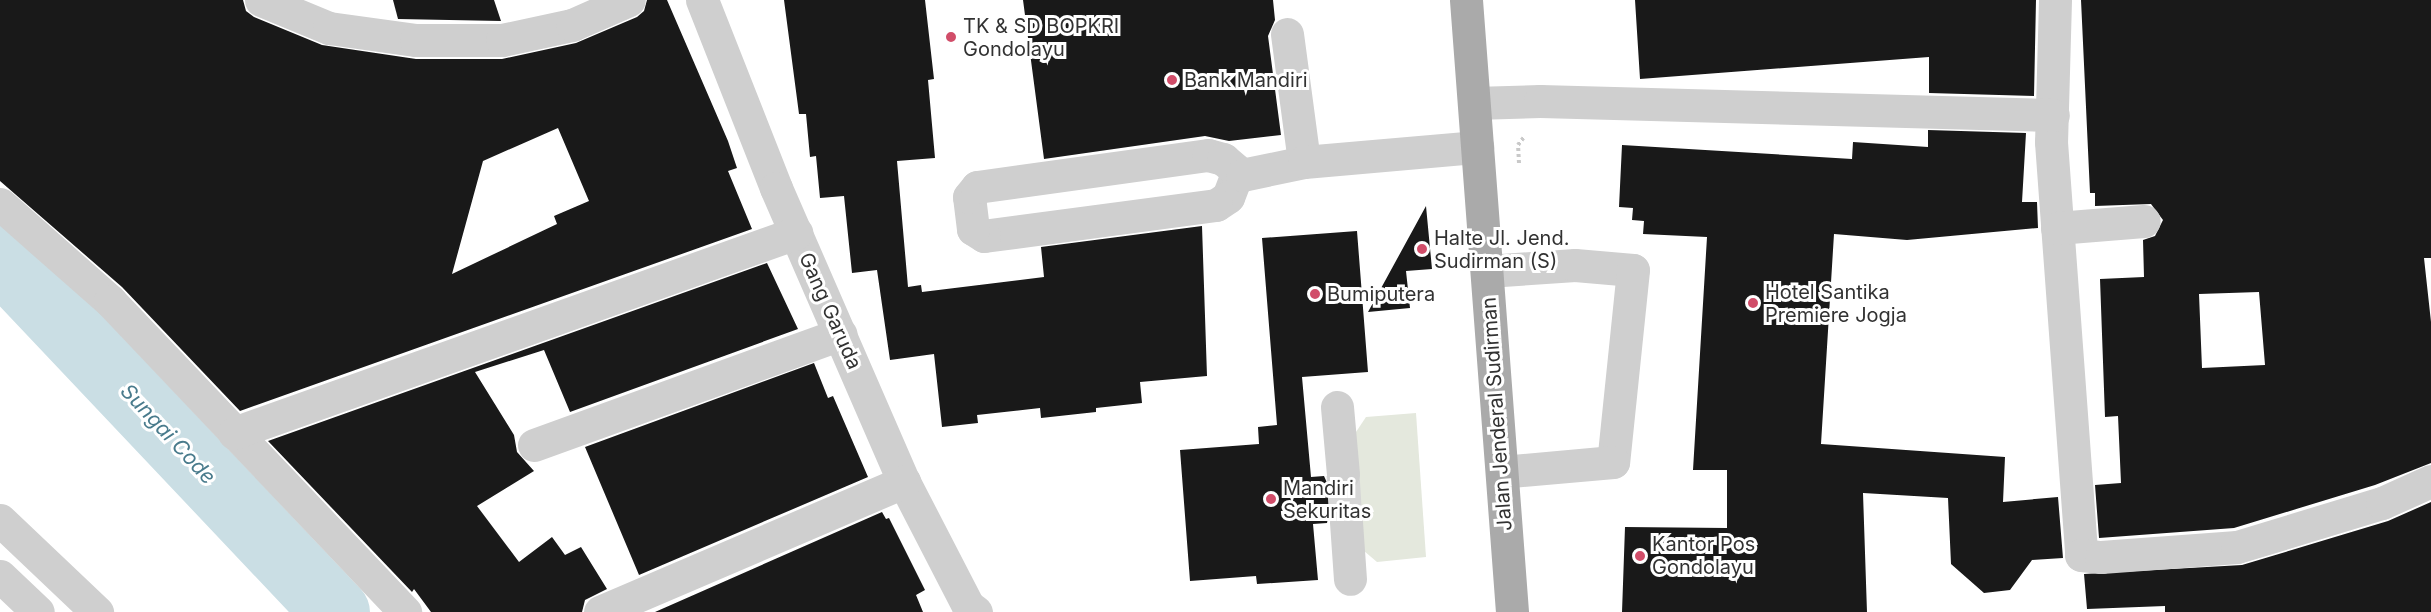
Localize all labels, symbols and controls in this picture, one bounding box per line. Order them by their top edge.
place label: TK & SD BOPKRI Gondolayu [963,14,1119,61]
marker: TK & SD BOPKRI Gondolayu [944,30,958,44]
place label: Bank Mandiri [1184,68,1308,92]
marker: Bank Mandiri [1165,73,1179,87]
place label: Halte Jl. Jend. Sudirman (S) [1434,226,1569,273]
marker: Halte Jl. Jend. Sudirman (S) [1415,242,1429,256]
street label: Gang Garuda [794,249,866,373]
place label: Hotel Santika Premiere Jogja [1765,280,1907,327]
place label: Bumiputera [1327,282,1435,306]
marker: Bumiputera [1308,287,1322,301]
street label: Jalan Jenderal Sudirman [1477,296,1517,532]
marker: Hotel Santika Premiere Jogja [1746,296,1760,310]
water label: Sungai Code [115,379,221,489]
place label: Mandiri Sekuritas [1283,476,1371,523]
marker: Mandiri Sekuritas [1264,492,1278,506]
place label: Kantor Pos Gondolayu [1652,532,1755,579]
marker: Kantor Pos Gondolayu [1633,549,1647,563]

